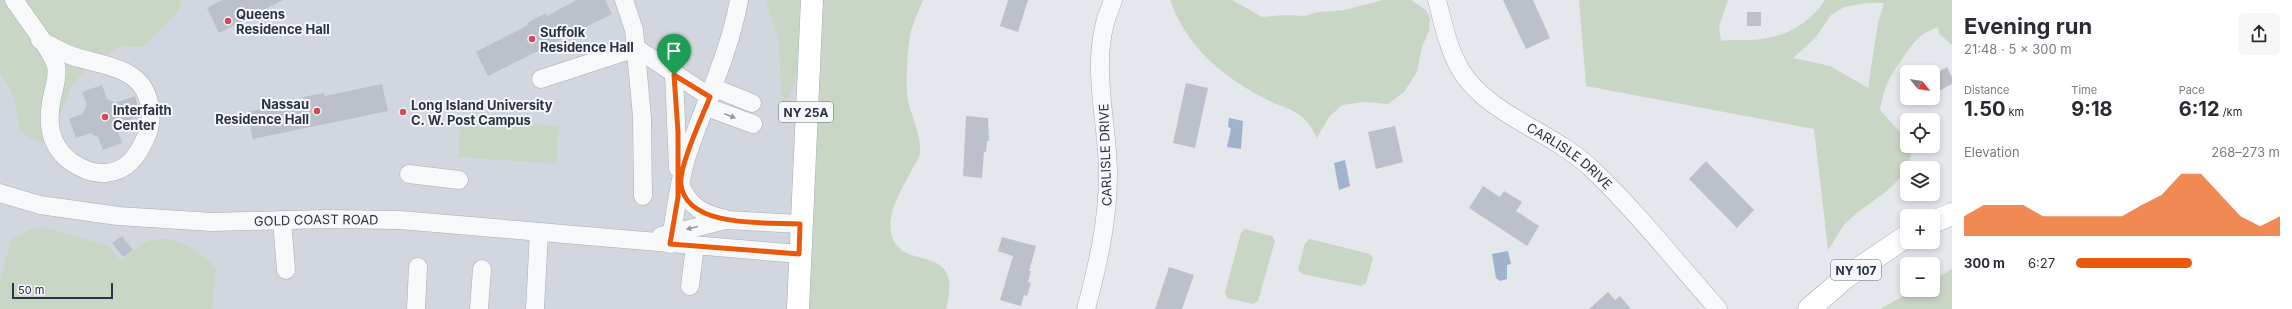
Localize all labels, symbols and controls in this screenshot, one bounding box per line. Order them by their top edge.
place label: Queens Residence Hall [236,6,330,37]
text: Evening run [1964,13,2092,39]
button: share [2238,13,2280,55]
marker: Queens Residence Hall [223,16,233,26]
place label: Suffolk Residence Hall [540,24,634,55]
marker: Suffolk Residence Hall [527,34,537,44]
pin [657,34,691,75]
icon: arrive [663,40,685,62]
text: 21:48 · 5 × 300 m [1964,41,2072,57]
north arrow [1900,65,1940,105]
map controls [1900,65,1940,297]
text: Distance [1964,83,2009,97]
text: Time [2071,83,2097,97]
text: Pace [2179,83,2205,97]
place label: Nassau Residence Hall [215,96,309,127]
place label: Long Island University C. W. Post Campus [411,97,553,128]
text: 1.50 [1964,97,2005,121]
text: 9:18 [2071,97,2113,121]
text: 6:12 [2179,97,2220,121]
place label: Interfaith Center [113,102,172,133]
road number: NY 25A [779,102,833,122]
street label: CARLISLE DRIVE [1095,103,1115,207]
text: km [2005,105,2024,119]
text: /km [2220,105,2242,119]
marker: Nassau Residence Hall [312,106,322,116]
marker: Long Island University C. W. Post Campus [398,107,408,117]
marker: Interfaith Center [100,112,110,122]
one-way arrow [724,113,736,119]
button: locate [1900,113,1940,153]
street label: CARLISLE DRIVE [1524,119,1616,192]
text: Elevation [1964,144,2020,160]
text: 268–273 m [2211,144,2280,160]
button: layers [1900,161,1940,201]
button: + [1900,209,1940,249]
street label: GOLD COAST ROAD [254,211,379,229]
one-way arrow [686,225,698,231]
text: 300 m [1964,255,2005,271]
text: 6:27 [2028,255,2055,271]
button: − [1900,257,1940,297]
road number: NY 107 [1831,260,1881,280]
scale bar [12,281,113,300]
text: 50 m [18,283,44,297]

